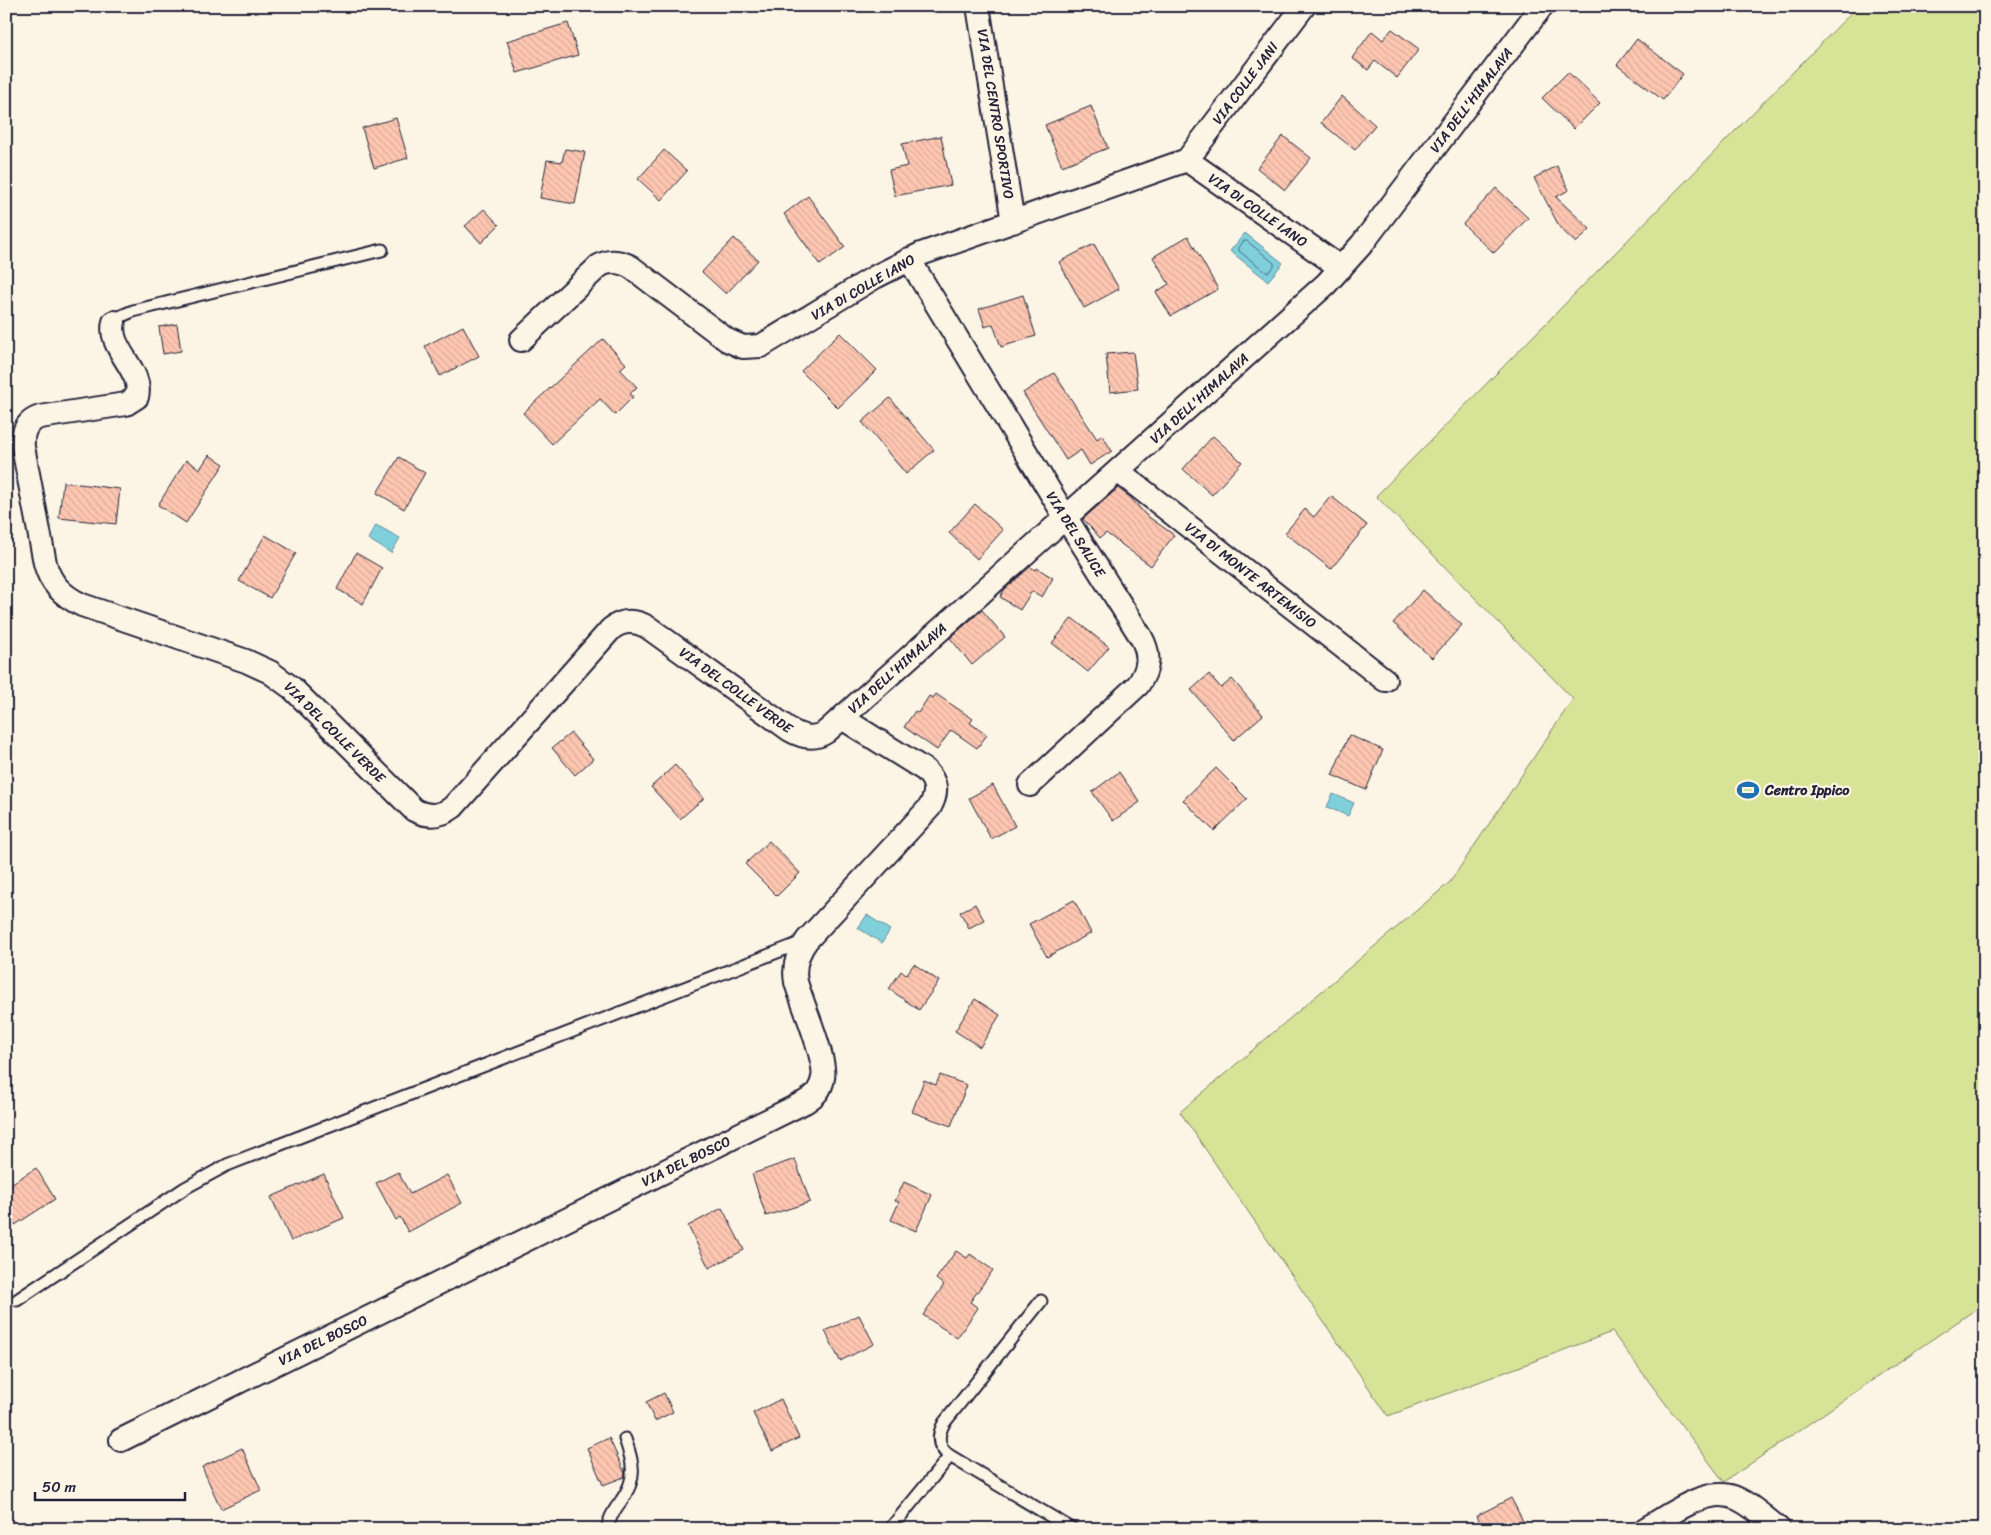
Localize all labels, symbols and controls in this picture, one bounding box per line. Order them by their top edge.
street label: VIA DEL CENTRO SPORTIVO [970,27,1021,201]
street label: VIA COLLE JANI [1206,36,1285,130]
street label: VIA DELL'HIMALAYA [1423,42,1520,159]
street label: VIA DI COLLE IANO [1203,167,1313,254]
street label: VIA DI COLLE IANO [806,247,920,328]
street label: VIA DELL'HIMALAYA [1144,347,1255,450]
street label: VIA DEL SALICE [1039,486,1113,583]
street label: VIA DI MONTE ARTEMISIO [1179,516,1322,635]
street label: VIA DELL'HIMALAYA [842,617,953,720]
street label: VIA DEL COLLE VERDE [673,640,799,741]
street label: VIA DEL COLLE VERDE [278,676,392,790]
sports icon: Centro Ippico [1735,777,1761,803]
place label: Centro Ippico [1764,778,1850,803]
street label: VIA DEL BOSCO [637,1129,735,1194]
street label: VIA DEL BOSCO [274,1308,372,1373]
scale bar [35,1470,185,1502]
text: 50 m [42,1474,77,1500]

